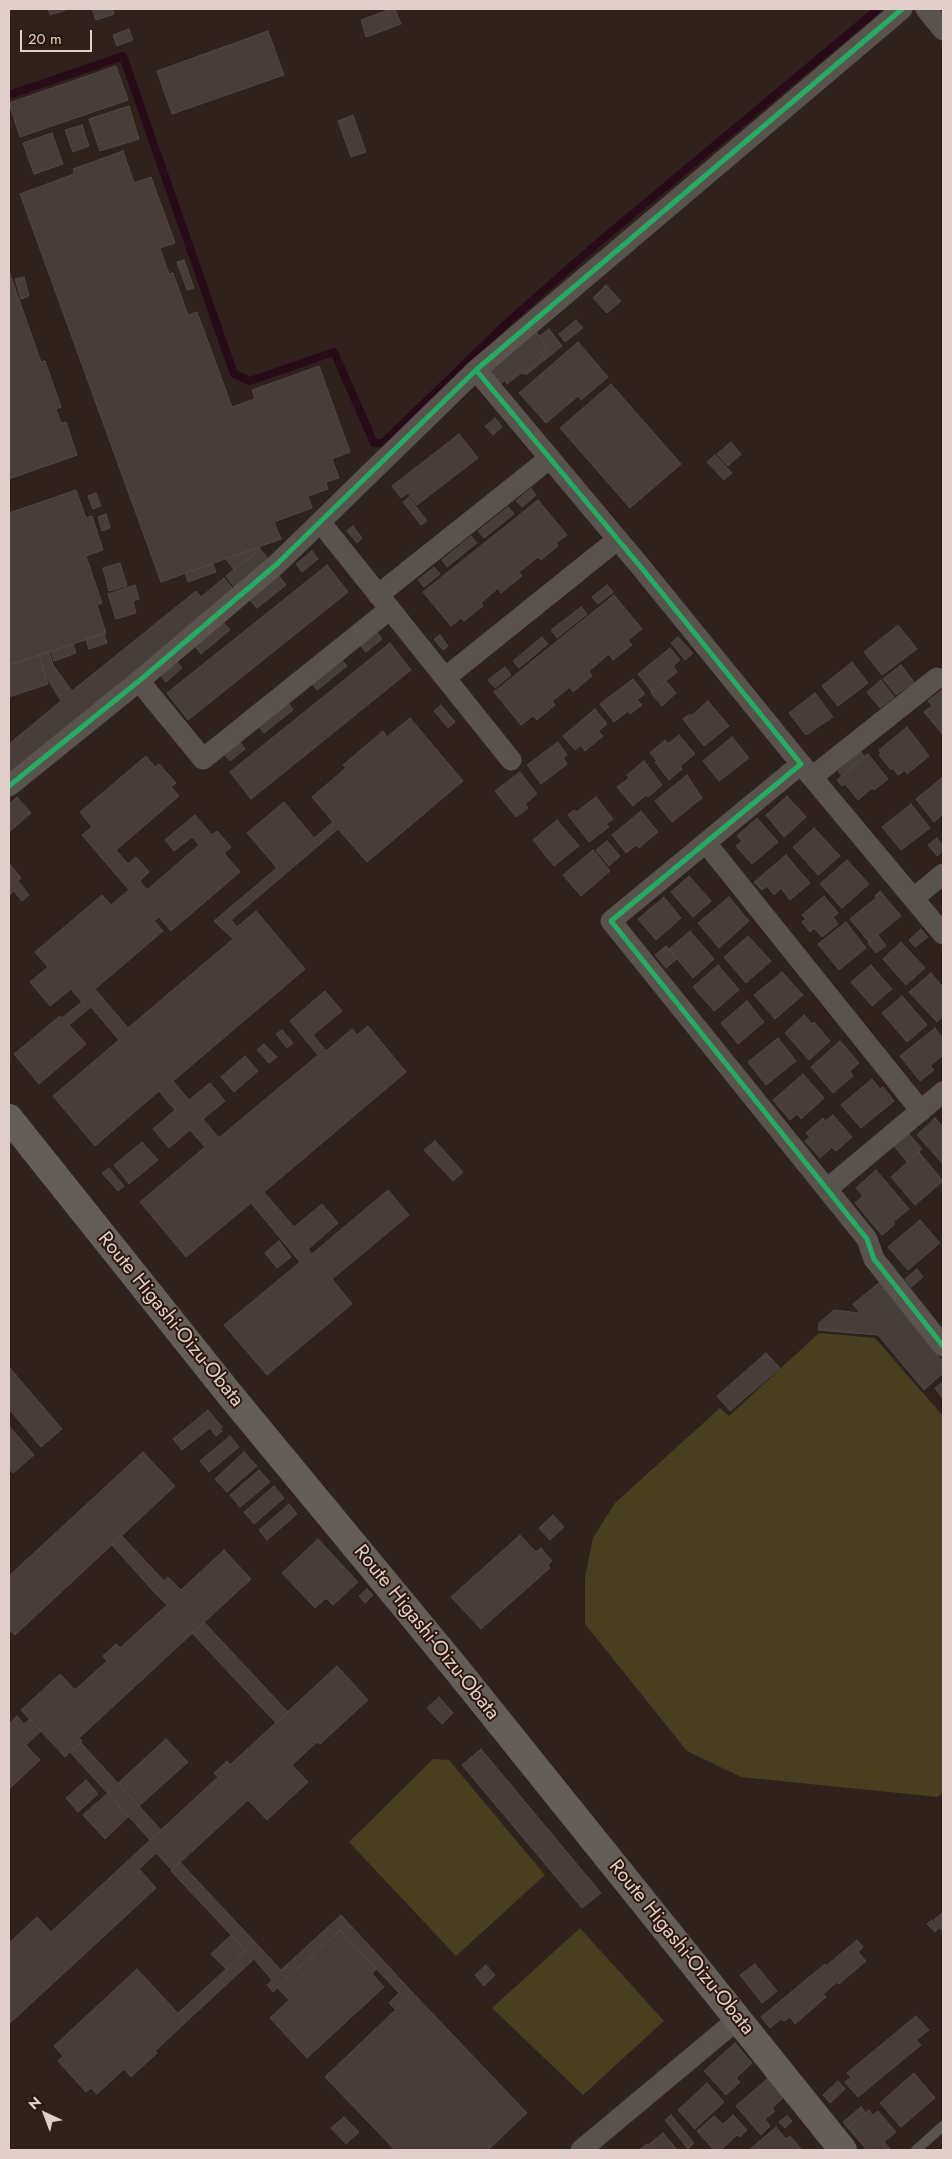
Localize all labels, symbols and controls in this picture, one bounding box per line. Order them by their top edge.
scale bar [22,20,95,52]
text: 20 m [28,28,62,50]
street label: Route Higashi-Oizu-Obata [92,1228,248,1412]
street label: Route Higashi-Oizu-Obata [348,1541,504,1725]
street label: Route Higashi-Oizu-Obata [603,1856,759,2040]
north arrow [20,2089,70,2139]
text: N [24,2092,46,2114]

